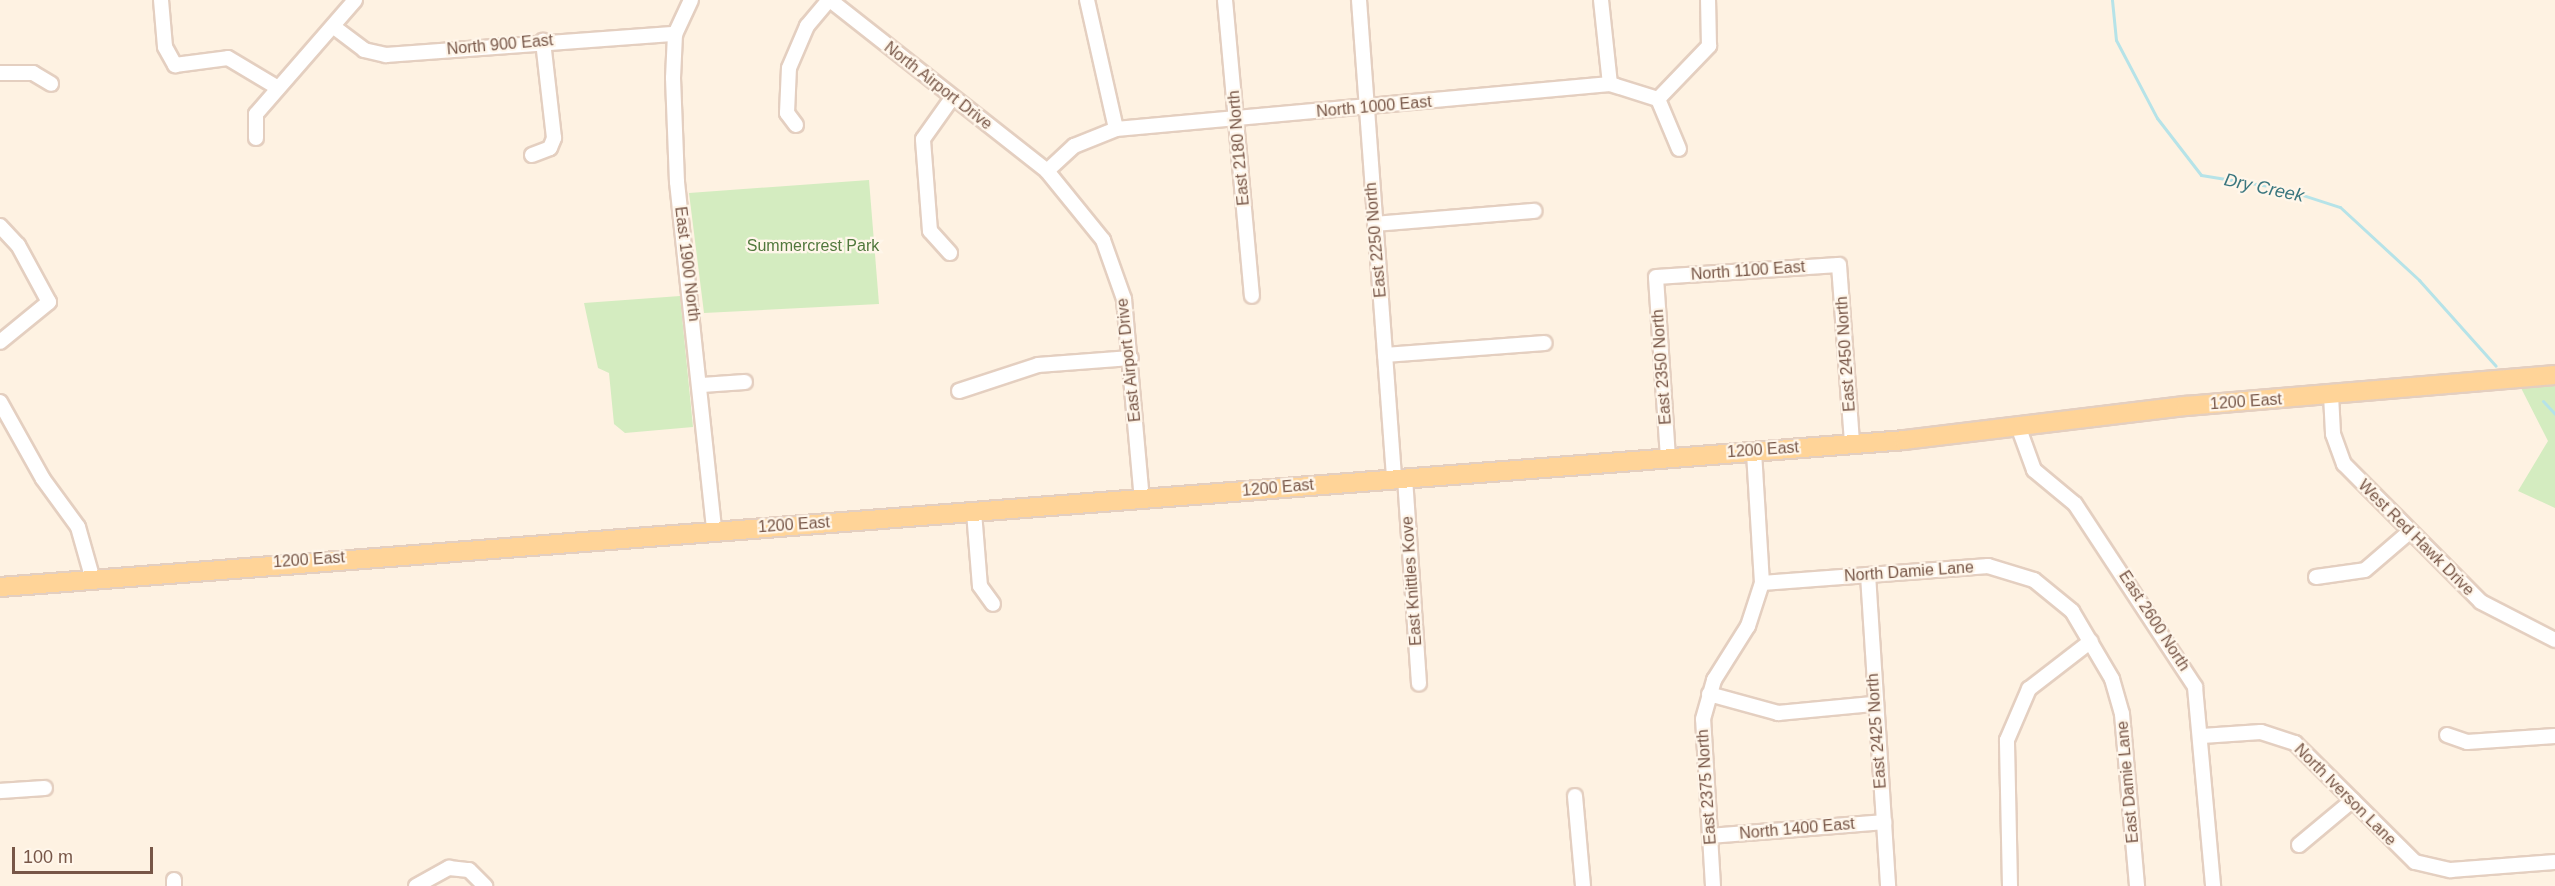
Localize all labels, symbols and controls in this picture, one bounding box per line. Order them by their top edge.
street label: North 900 East [446,31,554,59]
street label: North Airport Drive [880,38,996,134]
street label: East 2180 North [1224,90,1254,206]
street label: North 1000 East [1316,92,1432,122]
water label: Dry Creek [2222,169,2306,207]
street label: East 2250 North [1361,182,1391,298]
street label: East 1900 North [670,205,704,323]
park label: Summercrest Park [747,236,879,256]
street label: North 1100 East [1690,257,1806,285]
street label: East 2450 North [1832,296,1860,412]
street label: East Airport Drive [1113,297,1145,423]
street label: East 2350 North [1648,309,1676,425]
street label: 1200 East [2209,390,2283,414]
street label: 1200 East [1726,438,1800,462]
street label: 1200 East [1241,475,1315,501]
street label: West Red Hawk Drive [2354,476,2478,600]
street label: 1200 East [757,513,831,537]
street label: East Knittles Kove [1398,516,1426,646]
street label: 1200 East [272,548,346,572]
street label: North Damie Lane [1844,558,1974,586]
street label: East 2600 North [2114,567,2194,675]
street label: East 2425 North [1863,673,1891,789]
street label: East Damie Lane [2113,720,2143,844]
street label: East 2375 North [1693,729,1721,845]
street label: North Iverson Lane [2290,740,2400,850]
street label: North 1400 East [1739,814,1855,844]
scale bar [15,835,156,873]
text: 100 m [23,847,73,867]

